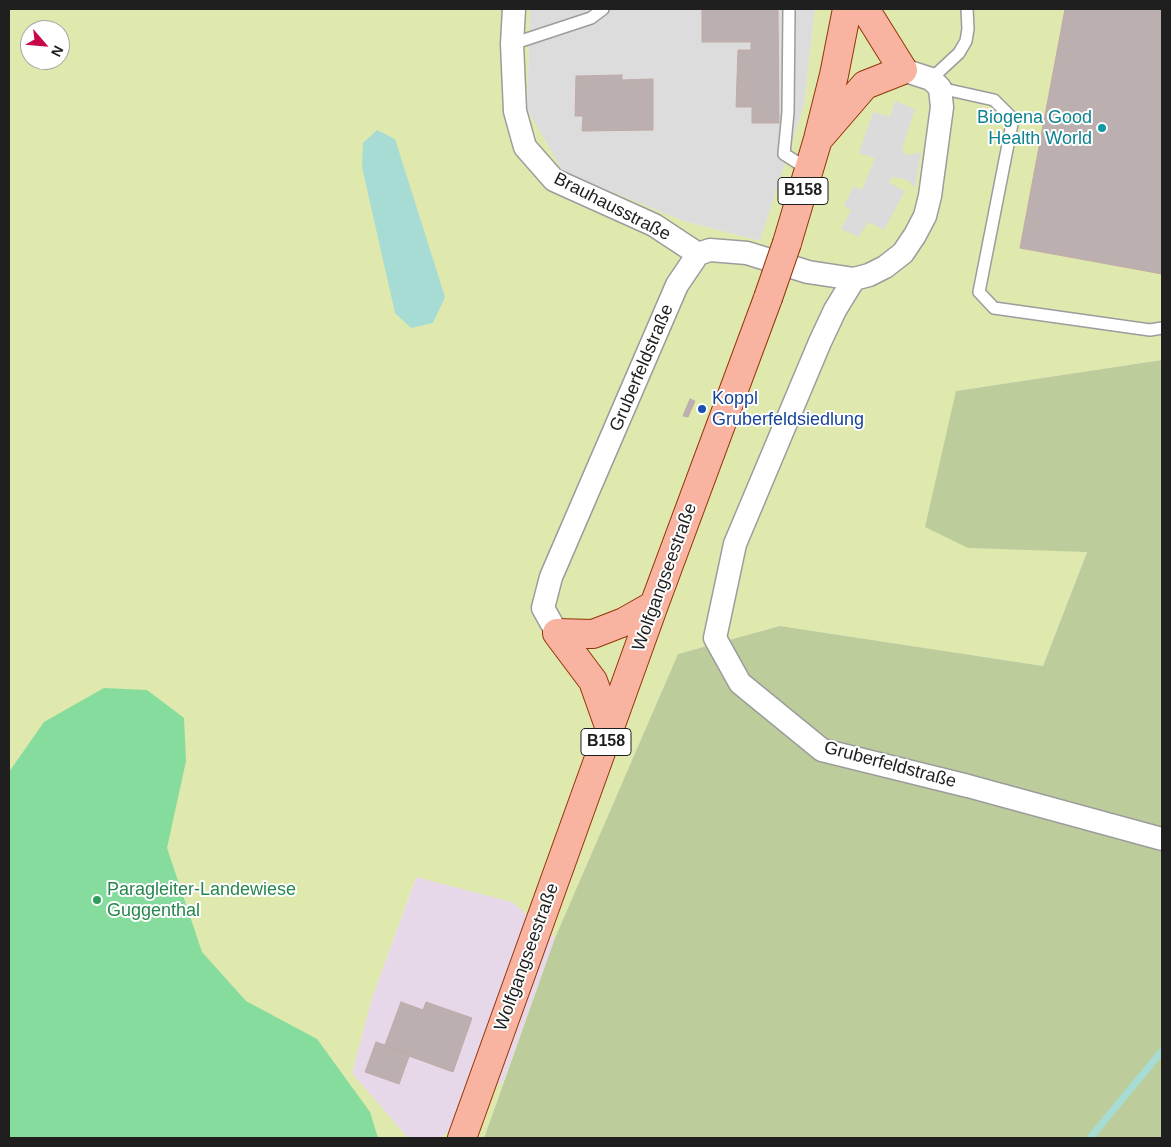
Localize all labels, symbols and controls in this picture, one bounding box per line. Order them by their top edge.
north arrow [20,20,70,70]
text: N [48,43,67,59]
place label: Biogena Good Health World [977,107,1092,150]
marker: Biogena Good Health World [1096,122,1108,134]
street label: Brauhausstraße [550,168,674,246]
road number: B158 [778,178,828,205]
street label: Gruberfeldstraße [605,301,679,435]
place label: Koppl Gruberfeldsiedlung [712,388,864,430]
marker: Koppl Gruberfeldsiedlung [696,403,708,415]
street label: Wolfgangseestraße [628,500,702,654]
road number: B158 [581,729,631,756]
street label: Gruberfeldstraße [821,737,959,793]
place label: Paragleiter-Landewiese Guggenthal [107,879,296,922]
street label: Wolfgangseestraße [490,880,564,1034]
marker: Paragleiter-Landewiese Guggenthal [91,894,103,906]

